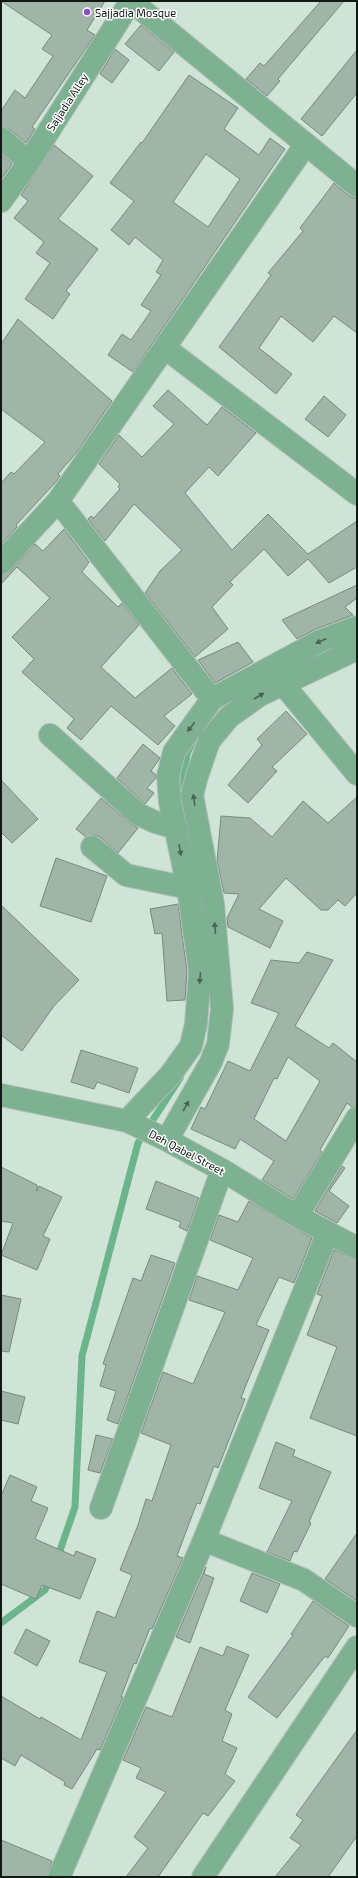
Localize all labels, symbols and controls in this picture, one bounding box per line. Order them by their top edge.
place label: Sajjadia Mosque [95,6,176,20]
marker: Sajjadia Mosque [82,7,92,17]
street label: Sajjadia Alley [44,71,91,134]
one-way arrow [315,638,326,644]
one-way arrow [253,693,265,700]
one-way arrow [187,721,195,732]
one-way arrow [191,794,197,806]
one-way arrow [178,844,184,856]
one-way arrow [212,922,218,934]
one-way arrow [196,972,203,984]
one-way arrow [183,1100,190,1112]
street label: Deh Qabel Street [147,1127,227,1178]

